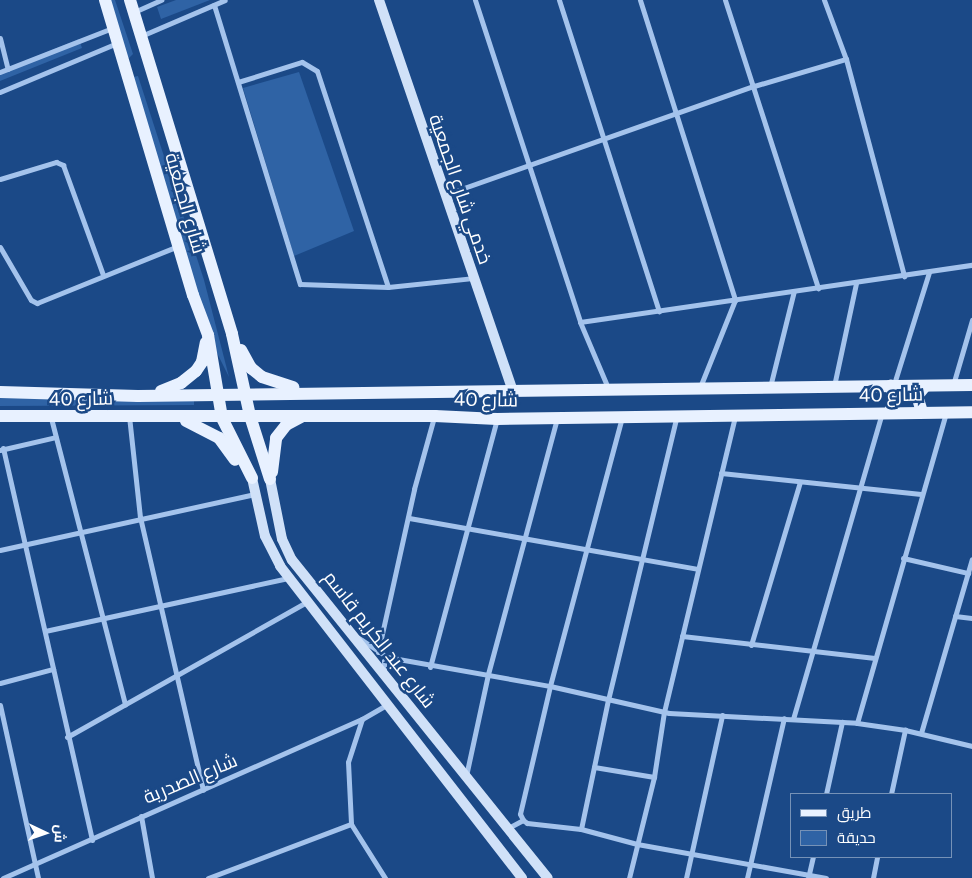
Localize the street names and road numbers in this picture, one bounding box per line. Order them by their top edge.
street label: خدمي شارع الجمعية [425,111,497,267]
street label: شارع الجمعية [161,150,211,256]
street label: شارع 40 [859,382,923,406]
street label: شارع 40 [49,386,113,410]
street label: شارع 40 [454,387,518,411]
street label: شارع عبد الكريم قاسم [319,566,441,712]
street label: شارع الصدرية [140,748,240,808]

